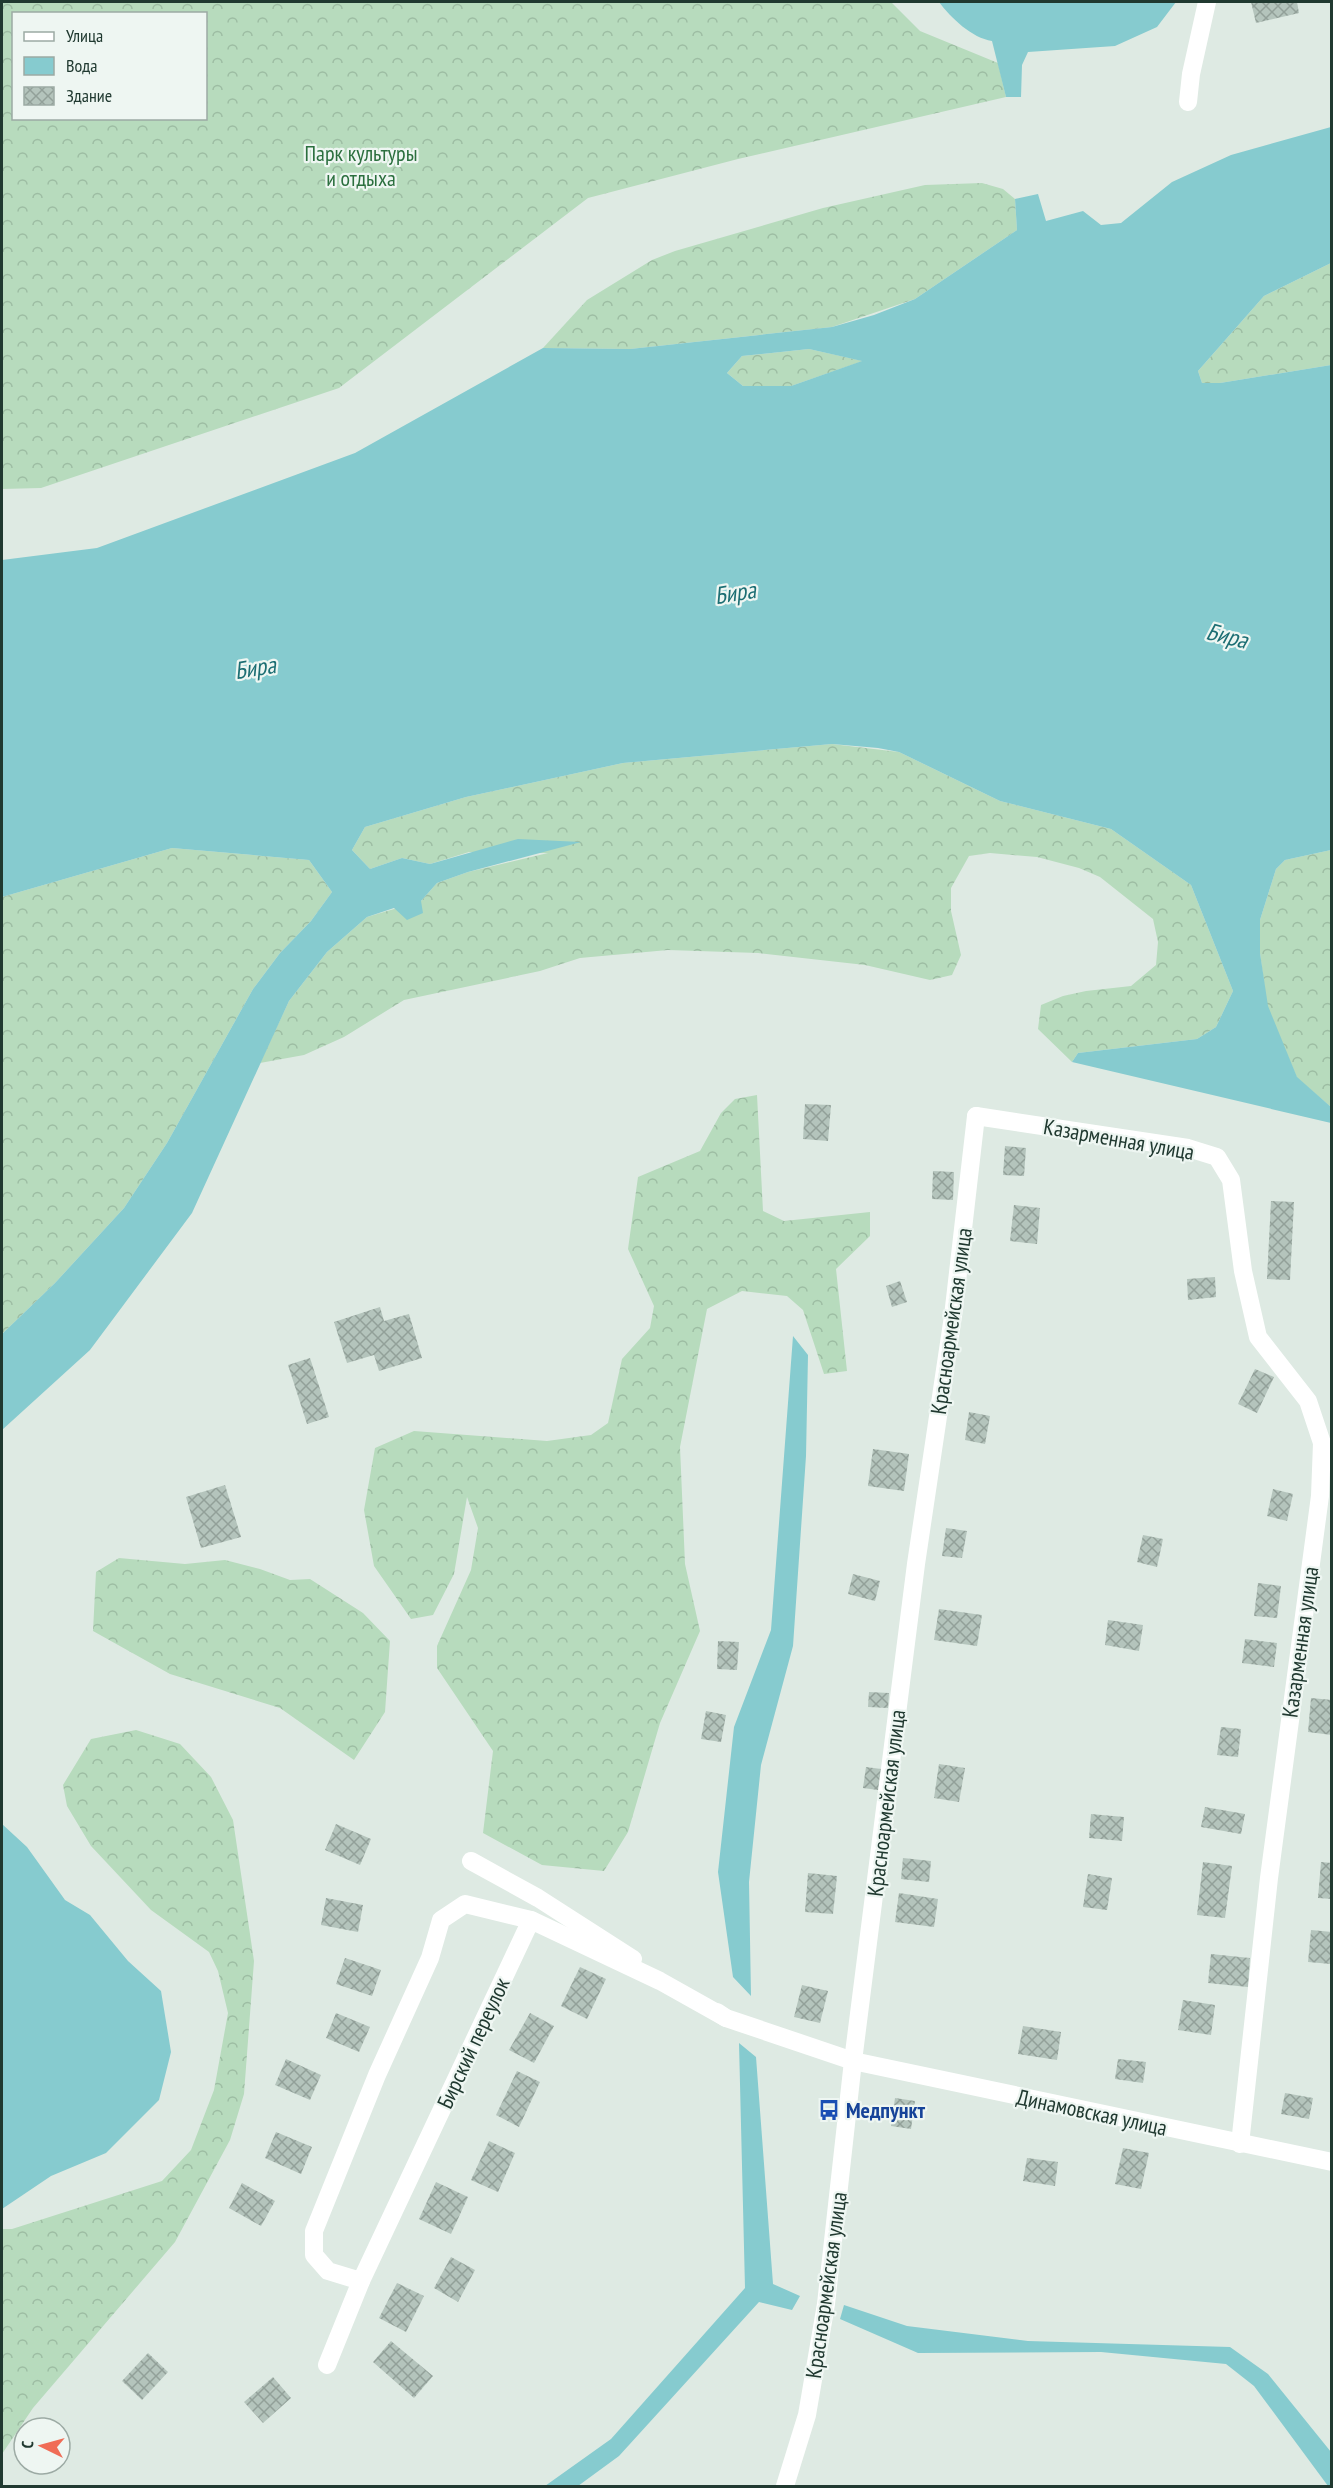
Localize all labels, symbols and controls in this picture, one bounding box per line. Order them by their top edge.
legend [12,12,207,120]
text: Улица [66,24,103,47]
text: Вода [66,54,97,77]
text: Здание [66,84,112,107]
park label: Парк культуры и отдыха [305,139,417,192]
water label: Бира [712,574,759,611]
water label: Бира [1203,615,1252,656]
water label: Бира [232,649,279,686]
street label: Казарменная улица [1042,1112,1196,1166]
street label: Красноармейская улица [924,1226,978,1416]
street label: Казарменная улица [1276,1565,1324,1719]
street label: Красноармейская улица [861,1708,911,1898]
street label: Бирский переулок [430,1973,516,2113]
street label: Динамовская улица [1014,2082,1170,2142]
place label: Медпункт [846,2096,926,2124]
bus stop icon: Медпункт [817,2098,841,2122]
street label: Красноармейская улица [799,2190,853,2380]
north arrow [12,2416,72,2476]
text: С [17,2439,37,2449]

